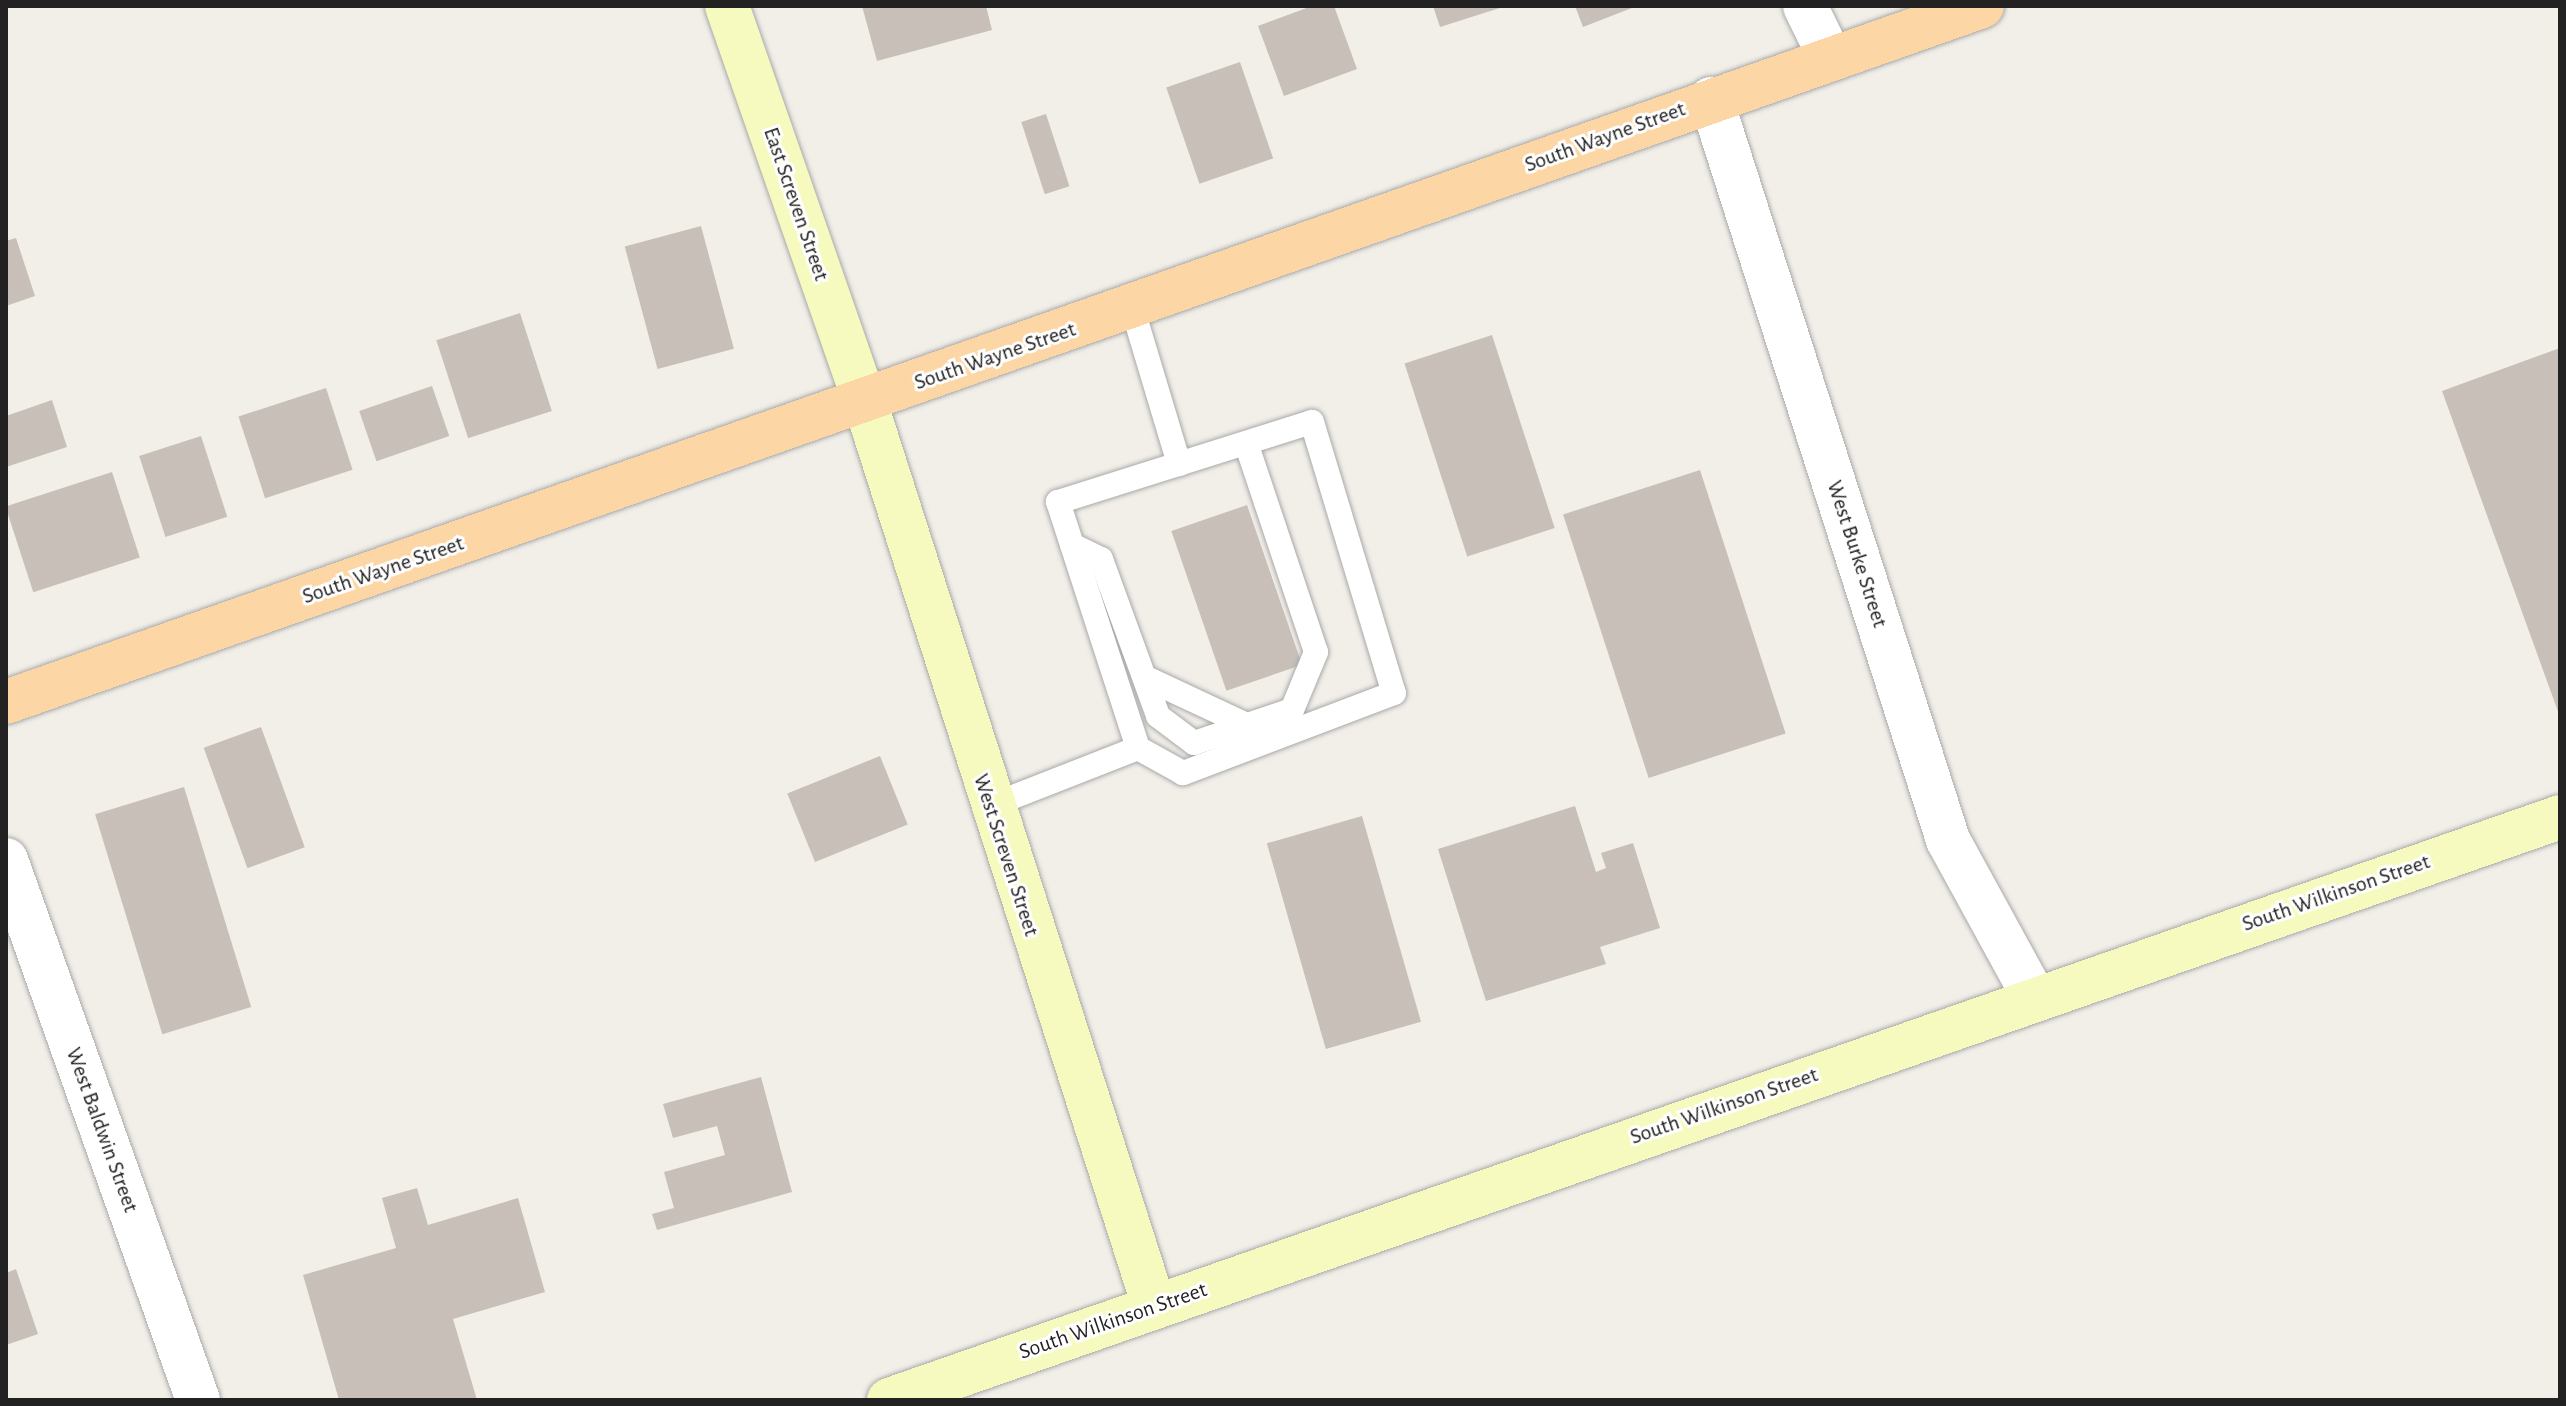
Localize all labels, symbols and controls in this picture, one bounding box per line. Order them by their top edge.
street label: South Wayne Street [1521,96,1689,178]
street label: East Screven Street [757,124,835,284]
street label: South Wayne Street [911,316,1079,396]
street label: West Burke Street [1821,477,1893,631]
street label: South Wayne Street [299,530,467,610]
street label: West Screven Street [967,771,1045,939]
street label: South Wilkinson Street [2239,849,2433,937]
street label: West Baldwin Street [60,1044,144,1216]
street label: South Wilkinson Street [1627,1062,1821,1150]
street label: South Wilkinson Street [1016,1277,1210,1365]

